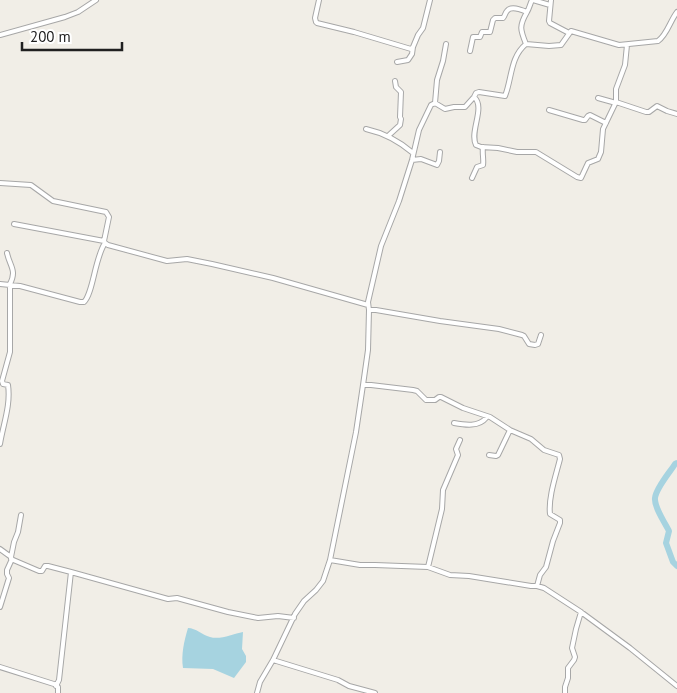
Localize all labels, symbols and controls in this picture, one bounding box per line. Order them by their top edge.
scale bar [22,20,122,52]
text: 200 m [30,27,71,46]

